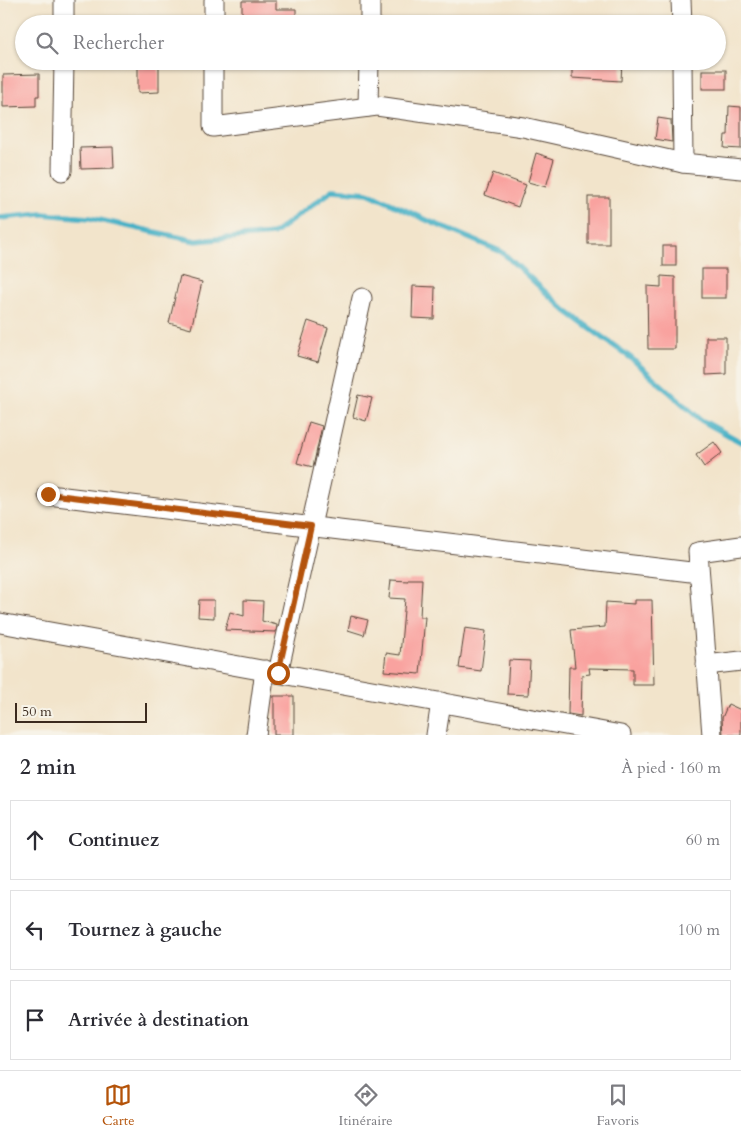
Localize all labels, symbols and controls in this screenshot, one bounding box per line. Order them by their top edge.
search box [15,15,726,70]
icon: search [33,29,61,57]
text: Rechercher [73,30,164,56]
route end [37,483,60,506]
route start [267,662,290,685]
scale bar [15,700,148,723]
text: 50 m [22,702,52,721]
text: 2 min [20,753,76,782]
text: À pied · 160 m [621,757,721,779]
icon: ahead [21,826,49,854]
text: Continuez [68,827,159,853]
text: 60 m [686,829,720,851]
icon: left [21,916,49,944]
text: Tournez à gauche [68,917,222,943]
text: 100 m [678,919,720,941]
icon: arrive [21,1006,49,1034]
text: Arrivée à destination [68,1007,249,1033]
tab: Carte [102,1081,135,1130]
tab: Itinéraire [339,1081,393,1130]
tab: Favoris [597,1081,639,1130]

